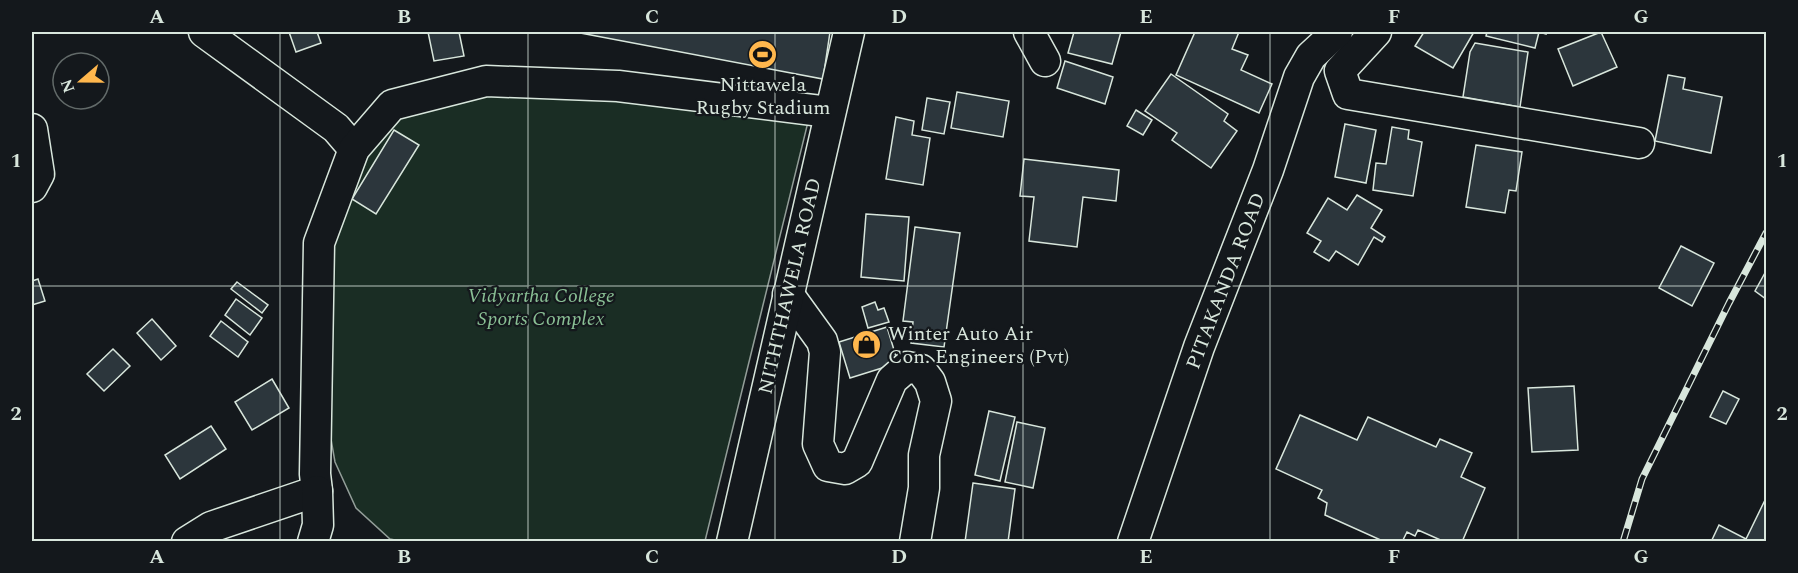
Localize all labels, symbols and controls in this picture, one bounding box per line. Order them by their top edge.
text: A [149,2,165,32]
text: B [397,2,411,32]
text: C [645,2,659,32]
text: D [891,2,907,32]
text: E [1139,2,1153,32]
text: F [1388,2,1400,32]
text: G [1633,2,1649,32]
sports icon: Nittawela Rugby Stadium [747,39,779,71]
north arrow [51,51,111,111]
place label: Nittawela Rugby Stadium [696,70,830,123]
text: N [54,76,81,96]
text: 1 [10,146,22,176]
text: 1 [1776,146,1788,176]
street label: NITHTHAWELA ROAD [750,175,830,397]
street label: PITAKANDA ROAD [1178,188,1274,374]
park label: Vidyartha College Sports Complex [467,281,615,334]
place label: Winter Auto Air Con. Engineers (Pvt) [888,319,1069,372]
shop icon: Winter Auto Air Con. Engineers (Pvt) [851,329,883,361]
text: 2 [10,399,22,429]
text: 2 [1776,399,1788,429]
text: A [149,542,165,572]
text: B [397,542,411,572]
text: C [645,542,659,572]
text: D [891,542,907,572]
text: E [1139,542,1153,572]
text: F [1388,542,1400,572]
text: G [1633,542,1649,572]

